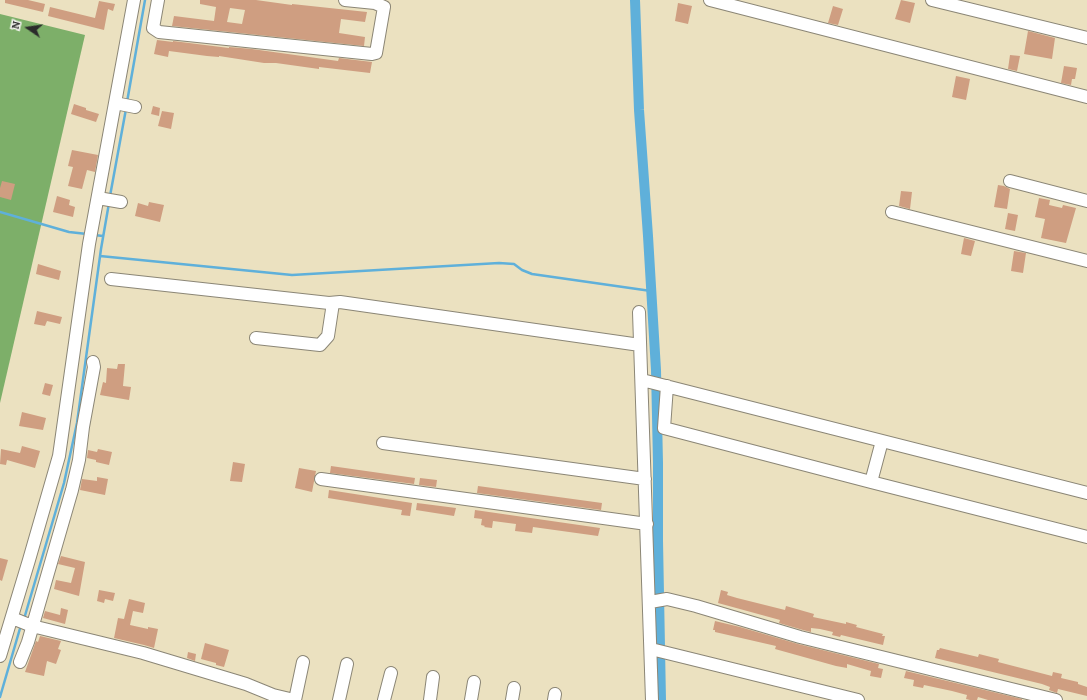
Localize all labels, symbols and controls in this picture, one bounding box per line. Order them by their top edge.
north arrow [8,8,48,48]
text: N [8,20,24,31]

